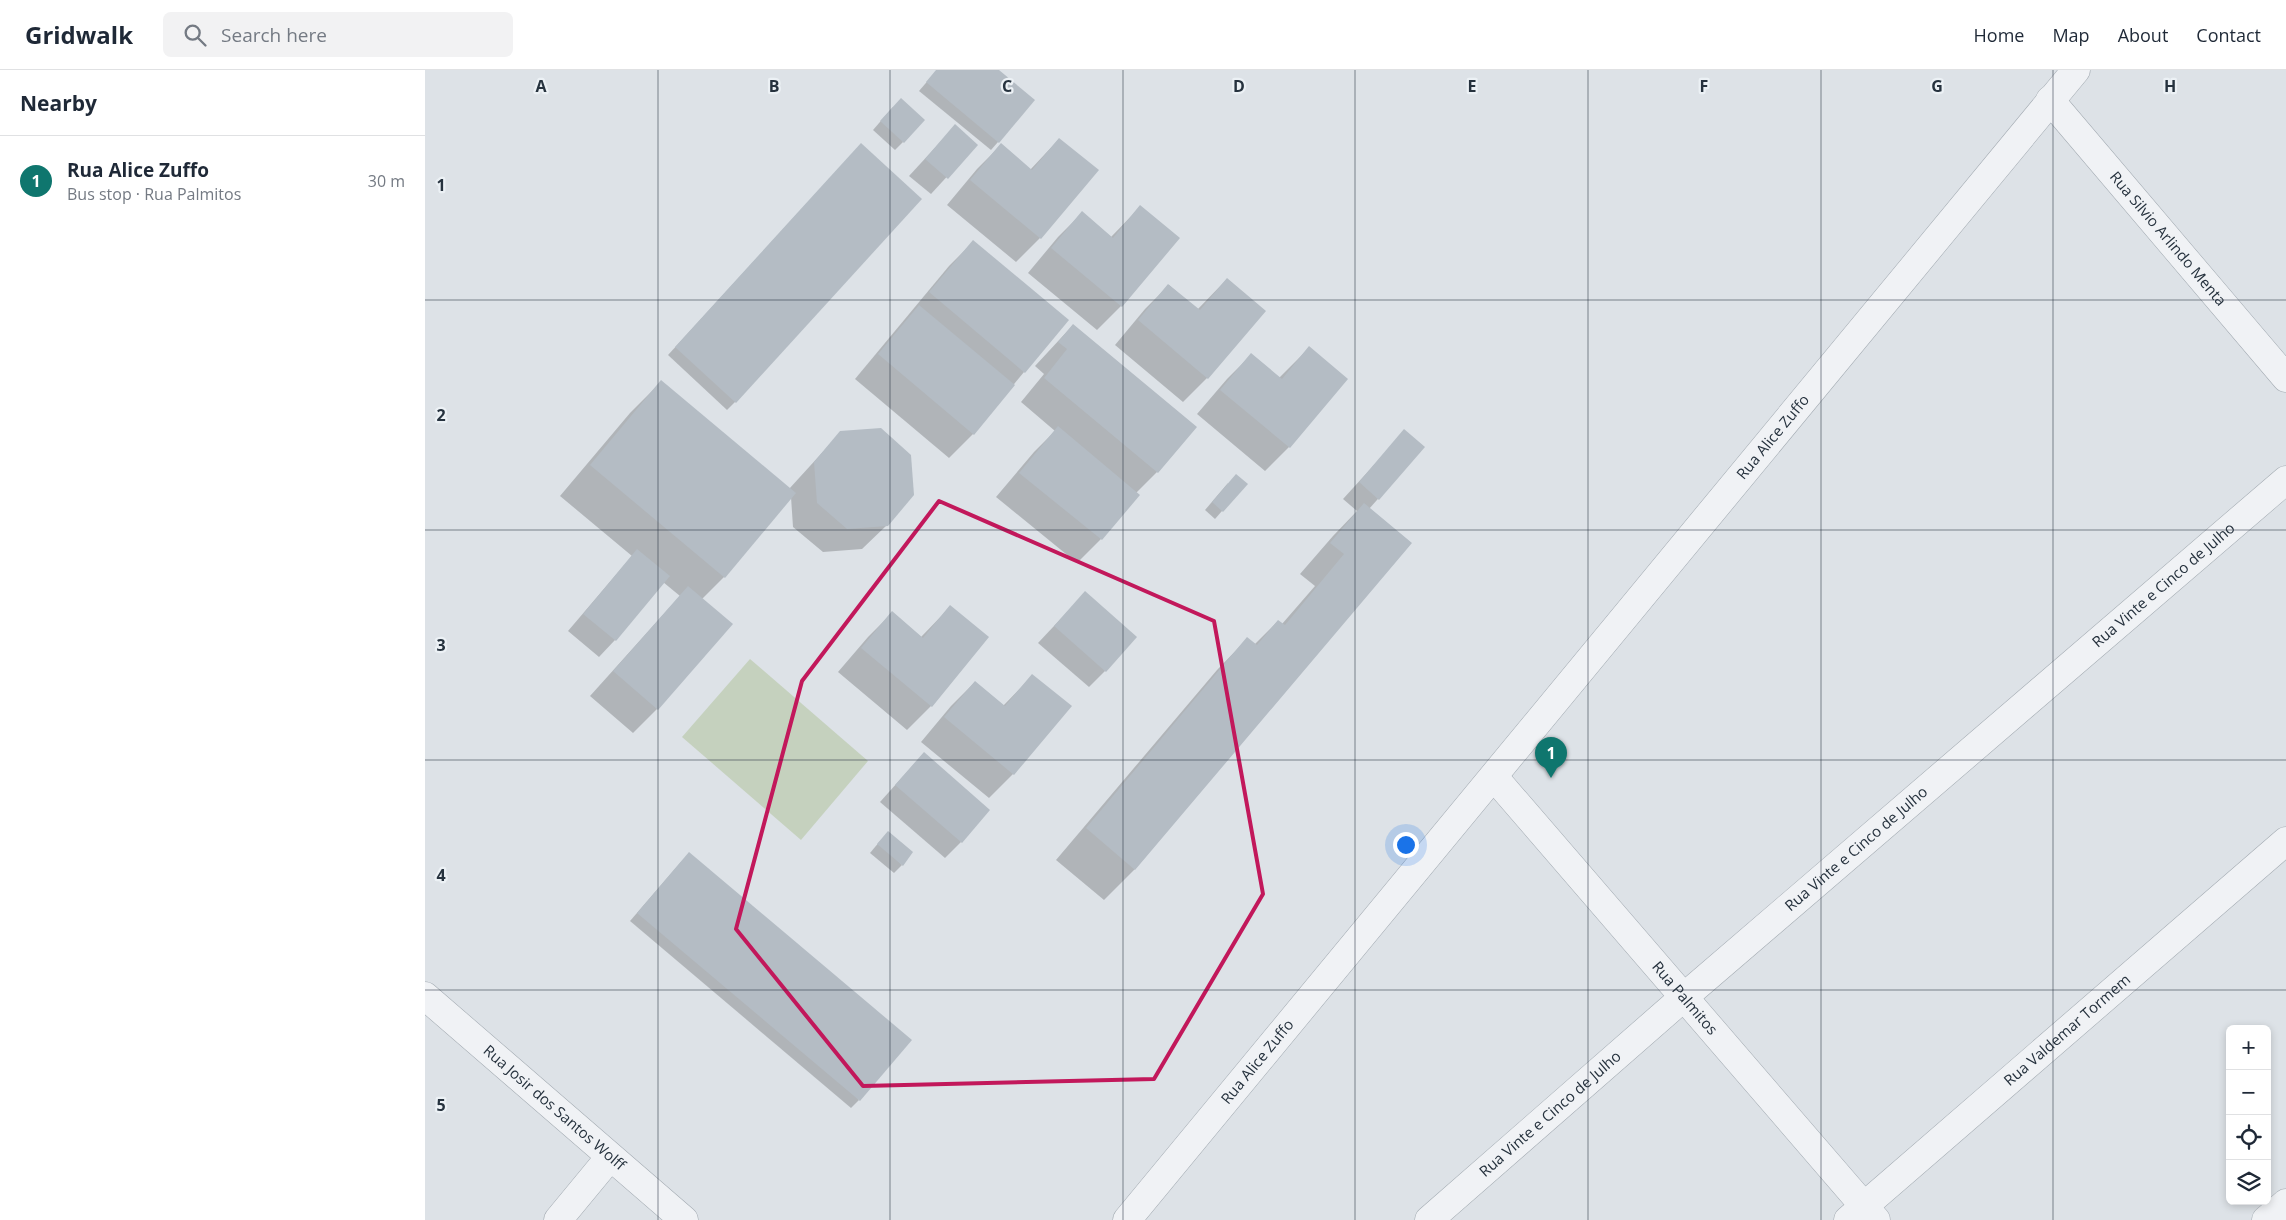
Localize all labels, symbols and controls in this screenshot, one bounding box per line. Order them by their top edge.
search box [163,12,513,57]
text: Gridwalk [25,18,133,51]
icon: search [181,21,209,49]
text: Search here [221,22,327,48]
text: Home [1974,23,2024,47]
text: Map [2052,23,2090,47]
text: About [2118,23,2168,47]
text: Contact [2196,23,2261,47]
text: A [535,75,547,97]
text: B [769,75,779,97]
text: C [1002,75,1012,97]
text: D [1233,75,1245,97]
text: E [1468,75,1477,97]
text: F [1700,75,1708,97]
text: G [1931,75,1943,97]
text: H [2164,75,2176,97]
text: Nearby [20,89,97,117]
text: Rua Alice Zuffo [67,157,209,183]
street label: Rua Silvio Arlindo Menta [2106,167,2231,309]
text: 1 [31,170,41,192]
text: 30 m [368,170,405,192]
text: 1 [436,174,446,196]
text: Bus stop · Rua Palmitos [67,183,241,205]
street label: Rua Alice Zuffo [1731,390,1813,483]
text: 2 [436,404,446,426]
street label: Rua Vinte e Cinco de Julho [2087,517,2239,651]
text: 3 [436,634,446,656]
pin: 1 [1535,737,1567,778]
street label: Rua Vinte e Cinco de Julho [1780,781,1931,915]
your location [1393,832,1419,858]
text: 4 [436,864,446,886]
street label: Rua Palmitos [1648,956,1723,1039]
street label: Rua Valdemar Tormem [1999,969,2134,1090]
street label: Rua Alice Zuffo [1216,1015,1298,1108]
map controls [2226,1025,2271,1205]
button: + [2226,1025,2271,1070]
street label: Rua Josir dos Santos Wolff [480,1040,631,1175]
street label: Rua Vinte e Cinco de Julho [1474,1046,1625,1181]
button: − [2226,1070,2271,1115]
text: 5 [436,1094,446,1116]
button: locate [2226,1115,2271,1160]
button: layers [2226,1160,2271,1205]

